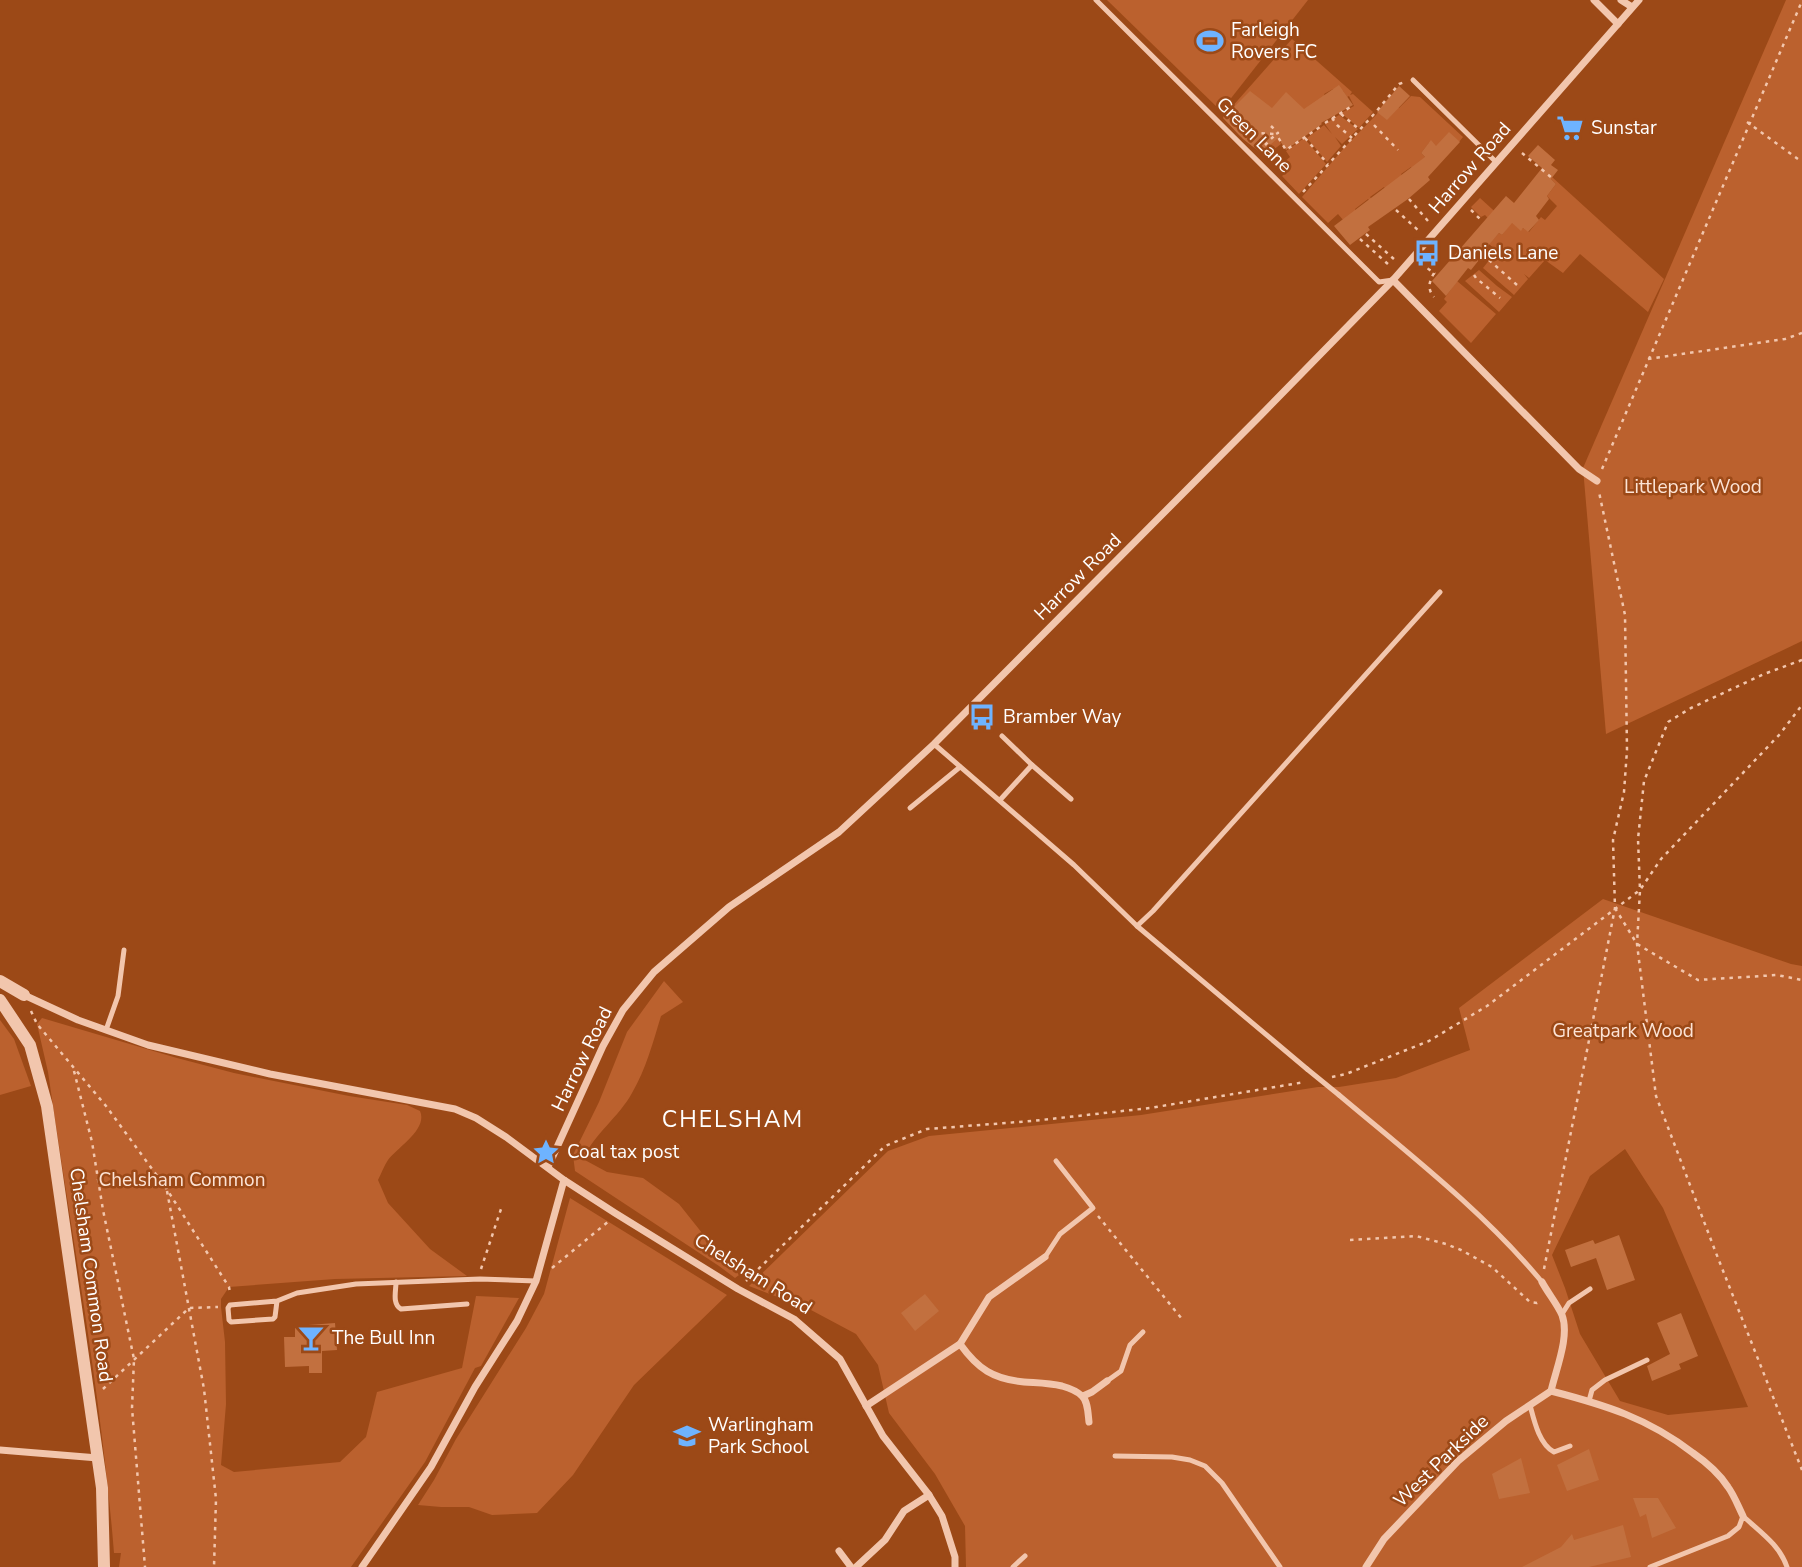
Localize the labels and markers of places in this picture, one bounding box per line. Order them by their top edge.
place label: Farleigh Rovers FC [1231,17,1317,65]
sports icon: Farleigh Rovers FC [1195,26,1225,56]
supermarket icon: Sunstar [1555,113,1585,143]
place label: Sunstar [1591,115,1657,141]
bus stop icon: Daniels Lane [1412,238,1442,268]
place label: Daniels Lane [1448,240,1558,266]
bus stop icon: Bramber Way [967,702,997,732]
place label: Bramber Way [1003,704,1122,730]
place icon: Coal tax post [531,1137,561,1167]
place label: Coal tax post [567,1139,680,1165]
bar icon: The Bull Inn [296,1323,326,1353]
place label: The Bull Inn [332,1325,435,1351]
place label: Warlingham Park School [708,1412,814,1460]
school or university icon: Warlingham Park School [672,1421,702,1451]

